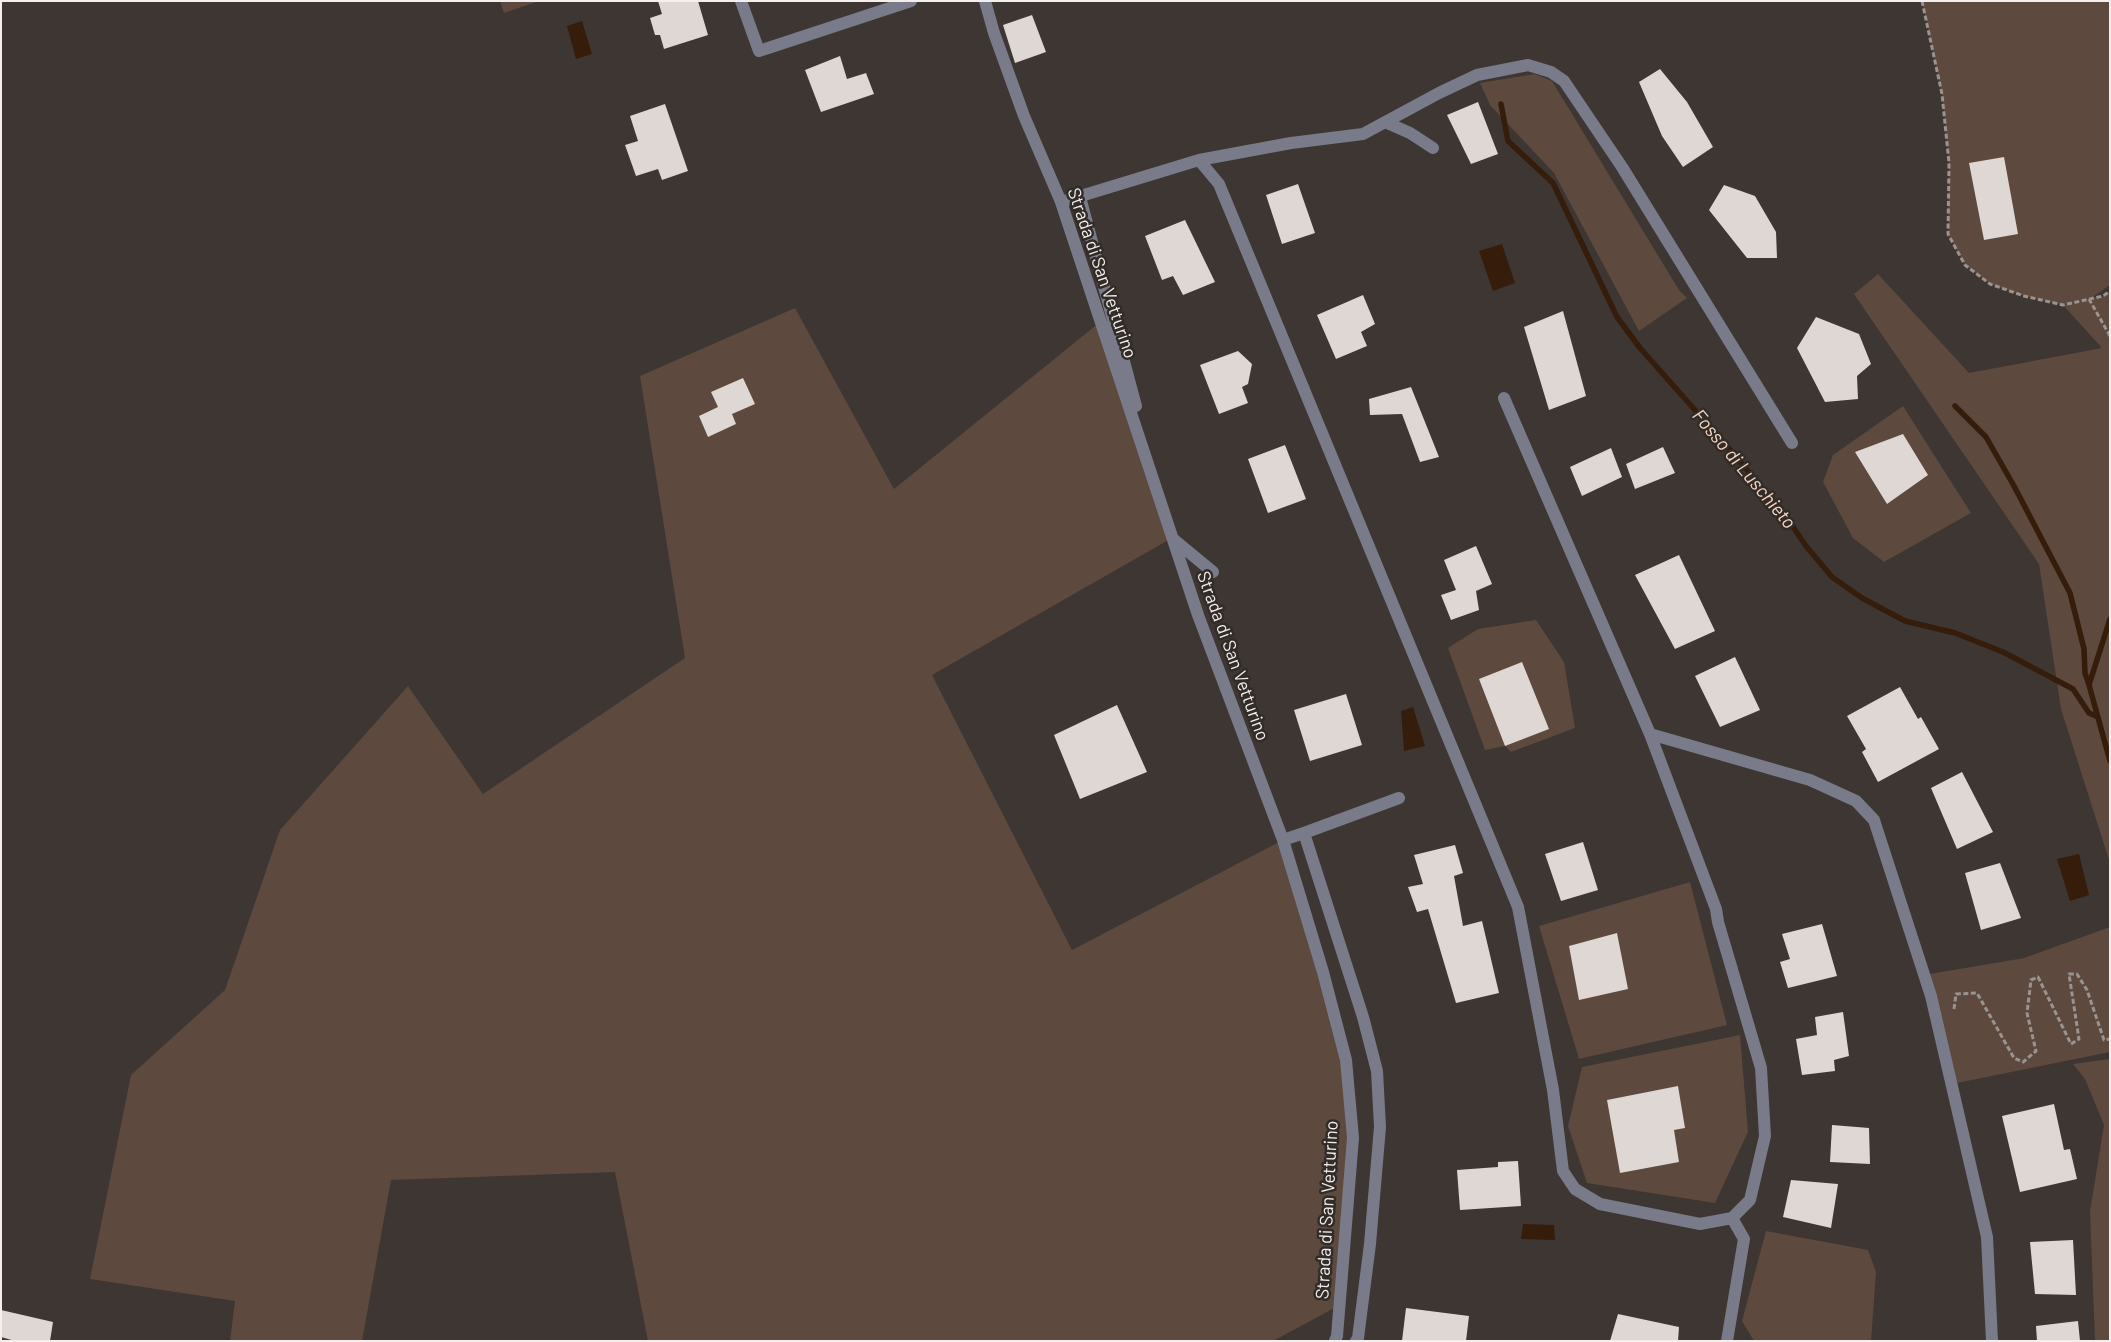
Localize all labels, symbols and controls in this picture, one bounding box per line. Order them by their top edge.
street label: Strada di San Vetturino [1063,185,1141,361]
water label: Fosso di Luschieto [1687,405,1801,533]
street label: Strada di San Vetturino [1192,568,1274,744]
street label: Strada di San Vetturino [1312,1120,1342,1300]

